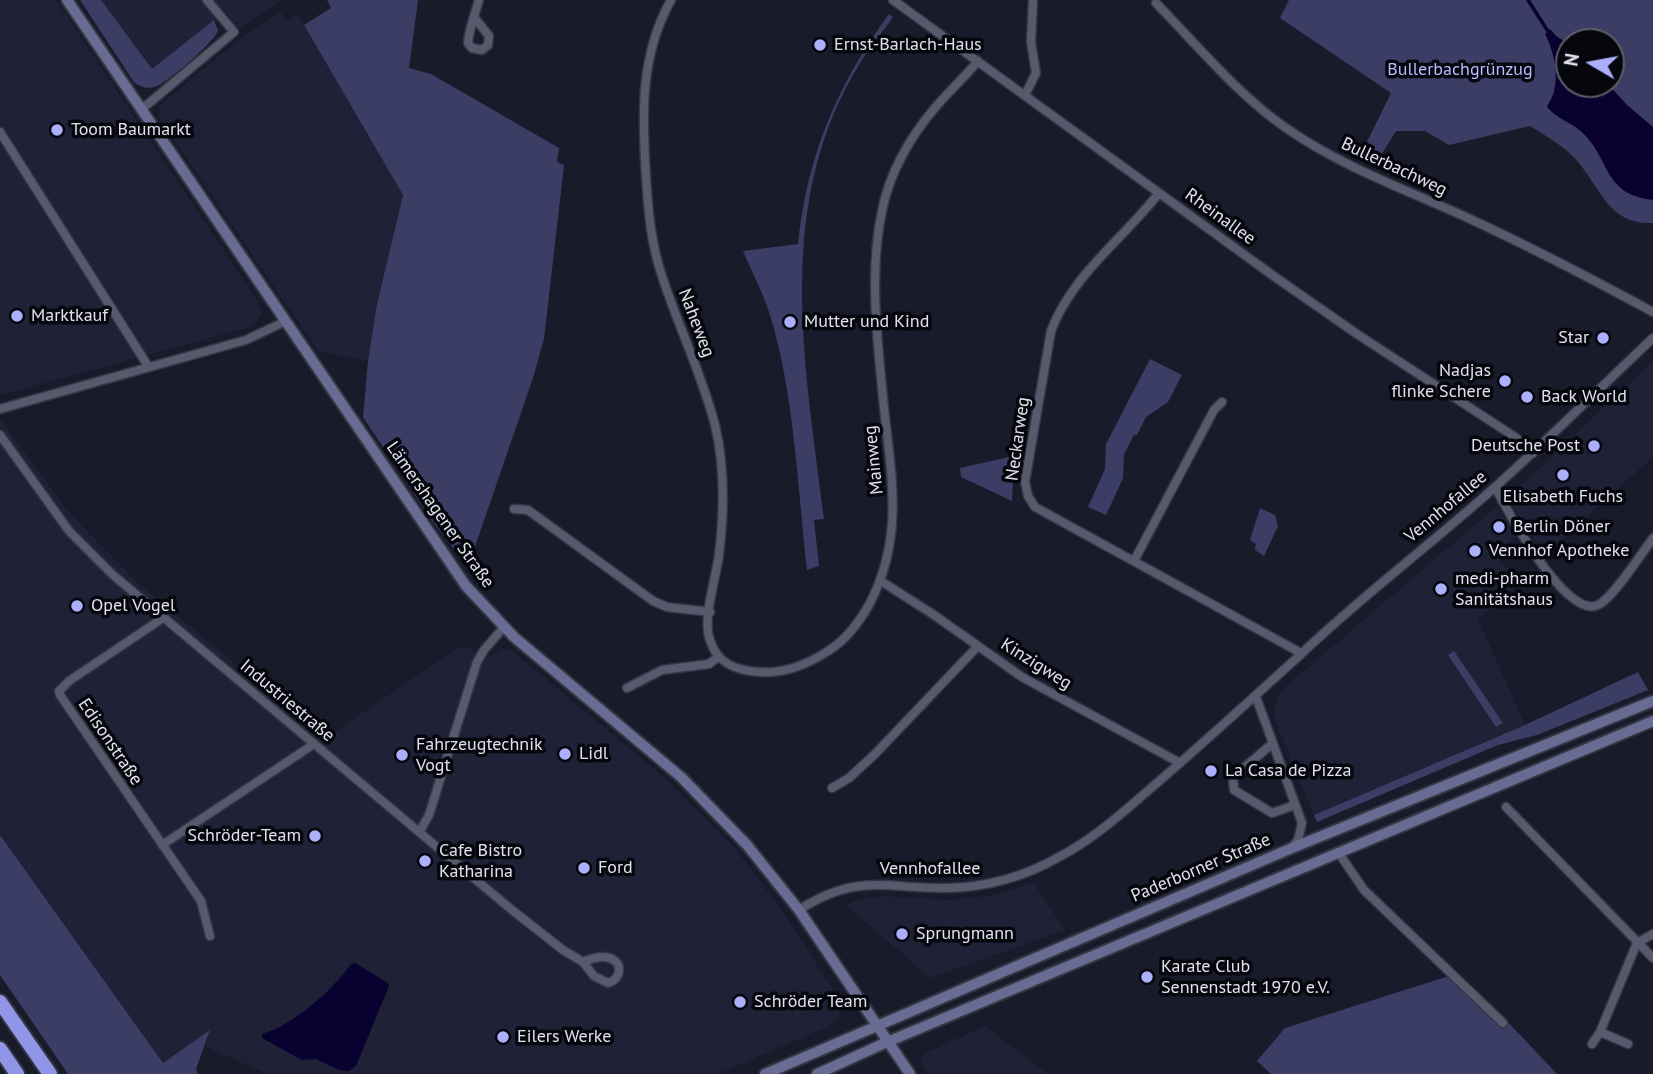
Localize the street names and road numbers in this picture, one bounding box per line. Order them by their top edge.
street label: Bullerbachweg [1338,133,1450,201]
street label: Rheinallee [1181,184,1259,250]
street label: Naheweg [673,286,719,360]
street label: Neckarweg [1001,396,1035,482]
street label: Mainweg [860,424,888,496]
street label: Lämershagener Straße [381,438,499,592]
street label: Vennhofallee [1401,466,1491,548]
street label: Kinzigweg [996,634,1076,694]
street label: Industriestraße [235,655,339,747]
street label: Edisonstraße [73,695,147,789]
street label: Paderborner Straße [1128,829,1274,907]
street label: Vennhofallee [880,858,980,880]

